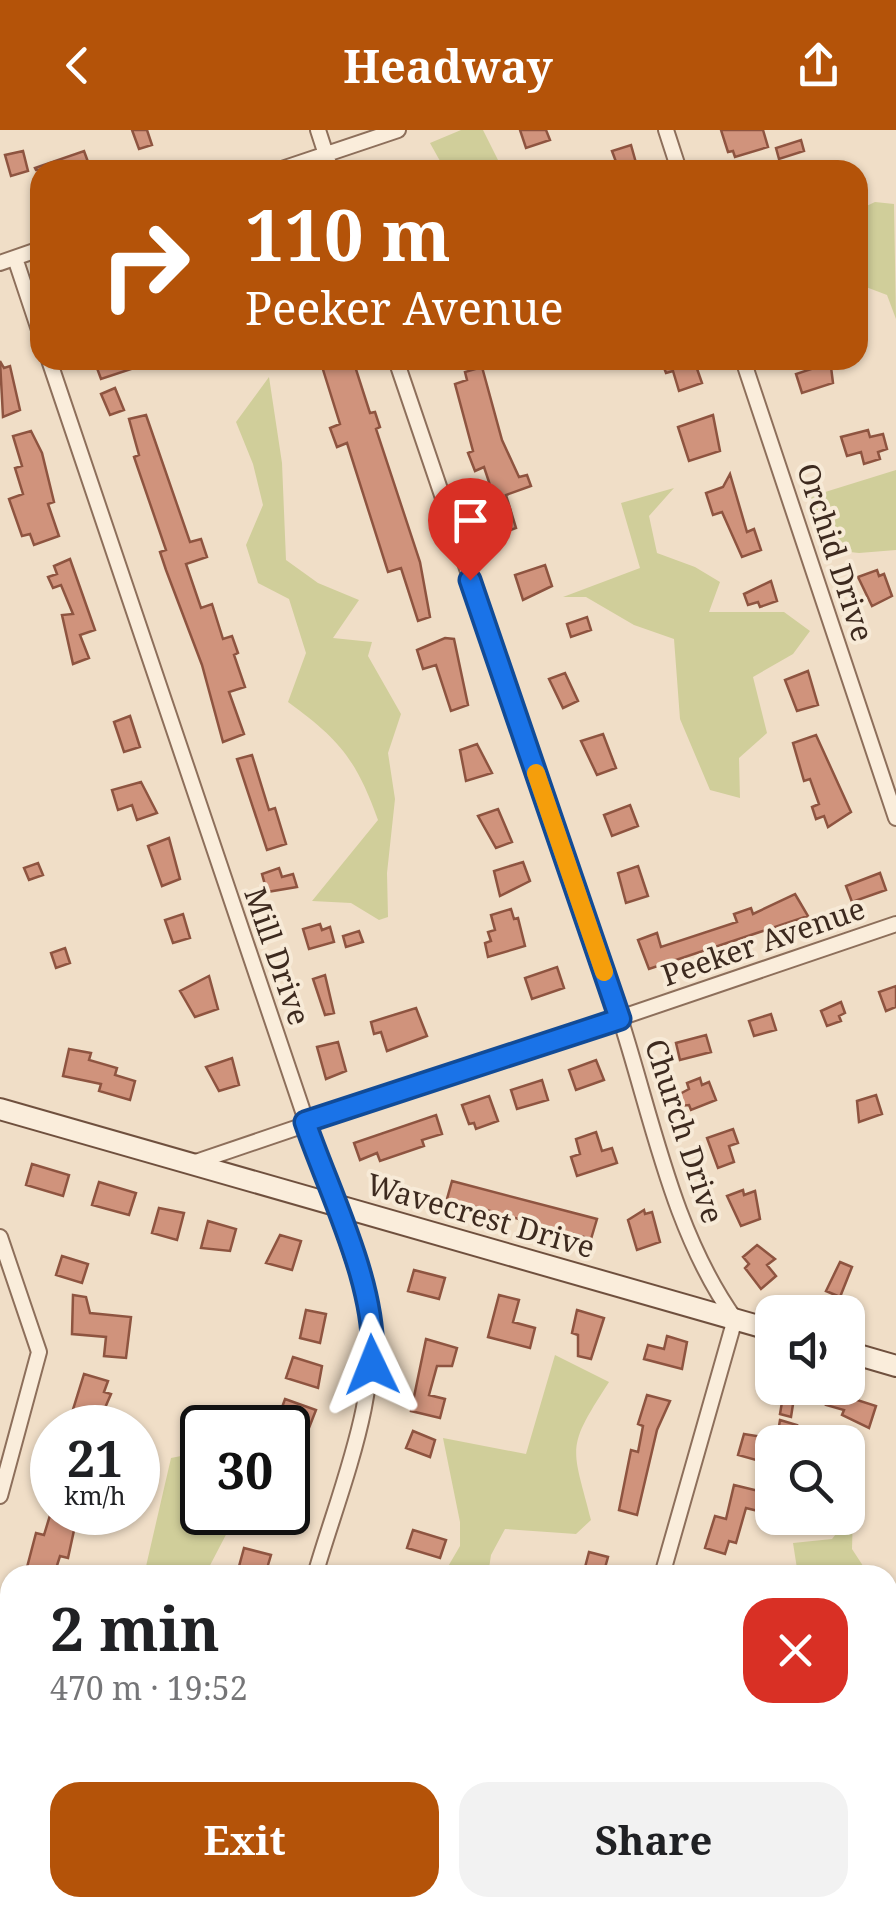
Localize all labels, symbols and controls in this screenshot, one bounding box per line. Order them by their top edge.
text: Headway [343,35,553,96]
icon: back [50,38,105,93]
icon: share [791,38,846,93]
text: 110 m [245,186,451,282]
icon: right [80,200,210,330]
text: Peeker Avenue [245,277,564,338]
street label: Orchid Drive [788,458,884,646]
pin [428,478,513,581]
icon: arrive [443,493,498,548]
street label: Mill Drive [235,882,321,1030]
street label: Peeker Avenue [656,887,870,995]
street label: Church Drive [636,1034,734,1228]
street label: Wavecrest Drive [362,1163,600,1267]
map controls [755,1295,865,1535]
button: sound [755,1295,865,1405]
position arrow [320,1313,424,1417]
speed limit sign: 30 [180,1405,310,1535]
text: 21 [67,1424,123,1492]
button: search [755,1425,865,1535]
text: km/h [64,1478,126,1512]
text: 2 min [50,1587,220,1669]
button: close [743,1598,848,1703]
text: 470 m · 19:52 [50,1666,248,1709]
button: Exit [50,1782,439,1897]
button: Share [459,1782,848,1897]

